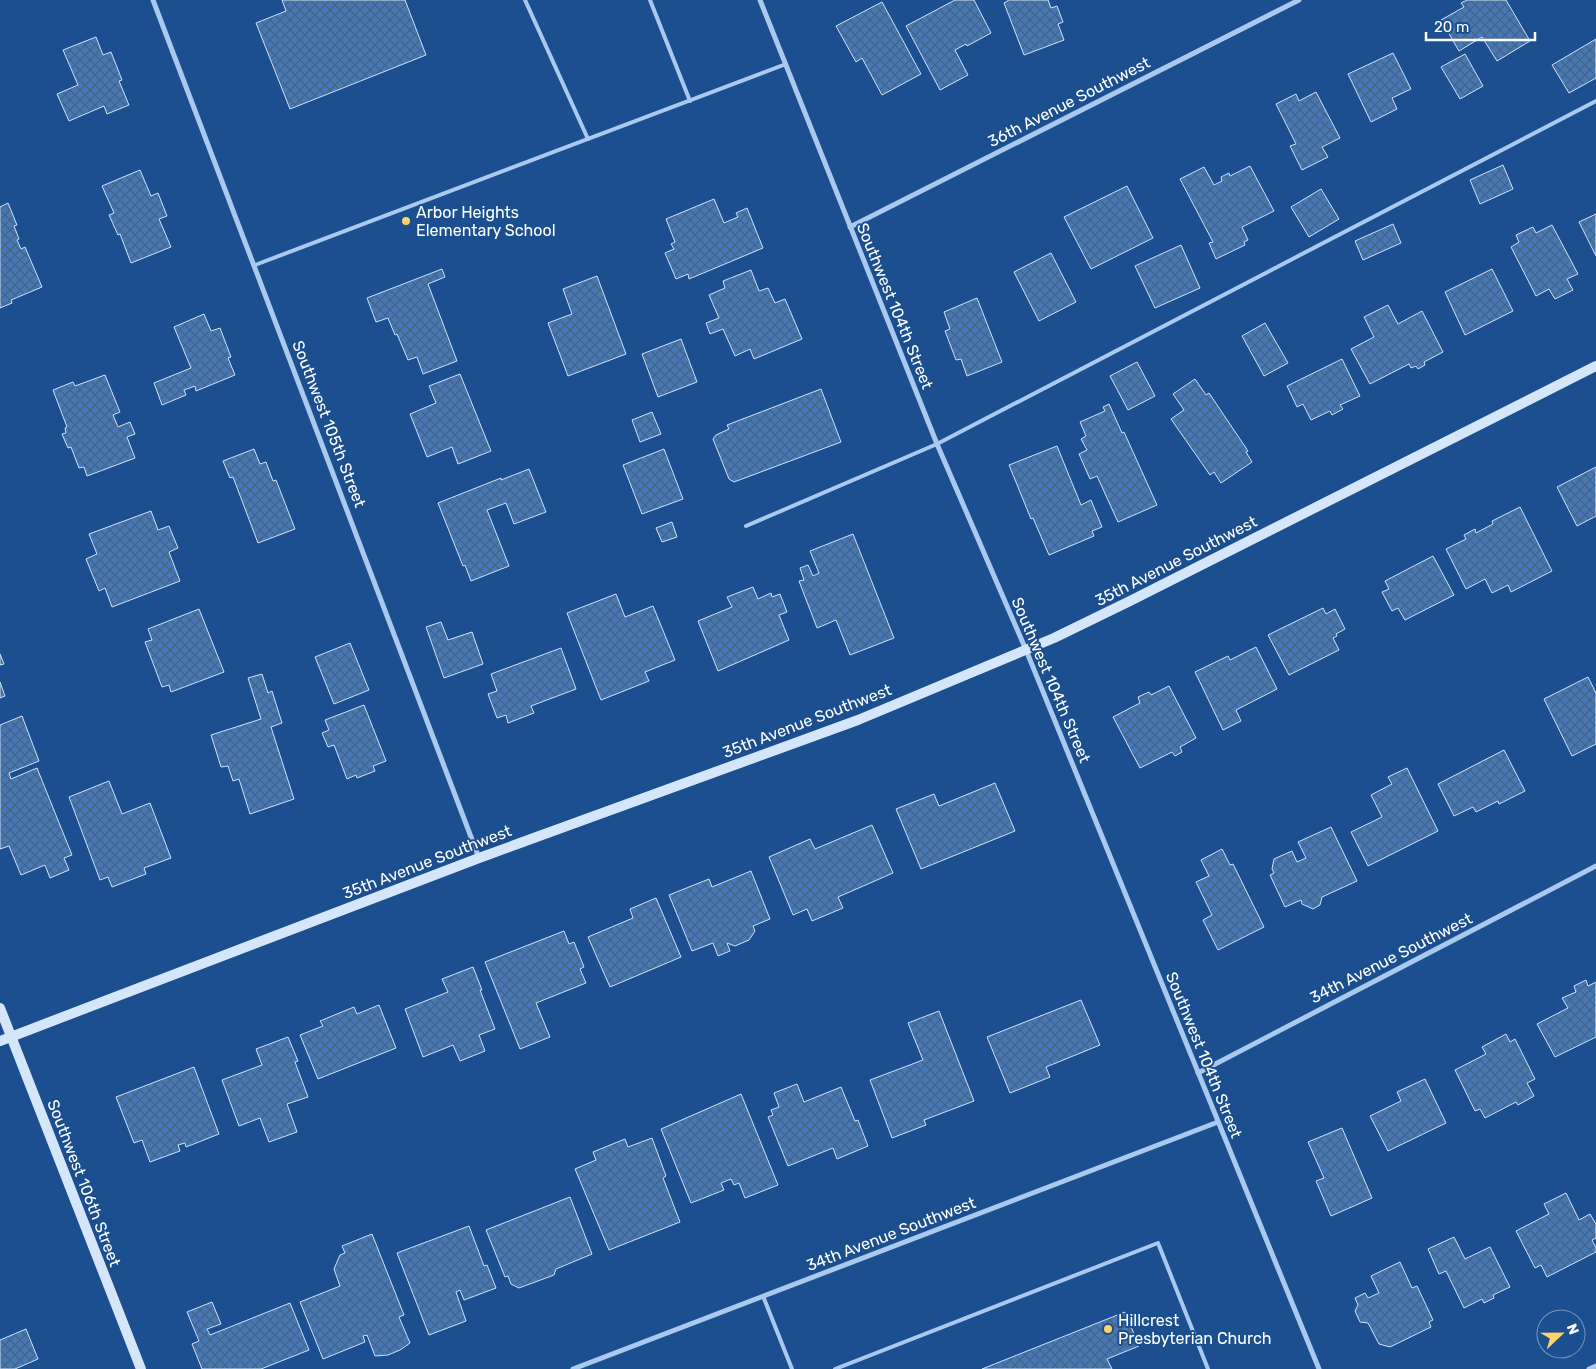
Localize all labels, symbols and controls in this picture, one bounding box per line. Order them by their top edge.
scale bar [1426,10,1535,42]
text: 20 m [1434,18,1469,36]
street label: 36th Avenue Southwest [985,53,1153,151]
place label: Arbor Heights Elementary School [416,203,556,240]
marker: Arbor Heights Elementary School [400,215,412,227]
street label: Southwest 104th Street [853,220,937,392]
street label: Southwest 105th Street [288,338,370,510]
street label: 35th Avenue Southwest [1092,512,1260,610]
street label: Southwest 104th Street [1008,595,1094,765]
street label: 35th Avenue Southwest [720,680,894,762]
street label: 35th Avenue Southwest [340,821,514,903]
street label: 34th Avenue Southwest [1307,909,1475,1007]
street label: Southwest 104th Street [1162,969,1246,1141]
street label: Southwest 106th Street [43,1097,125,1269]
street label: 34th Avenue Southwest [804,1193,978,1275]
north arrow [1536,1309,1586,1359]
place label: Hillcrest Presbyterian Church [1118,1311,1272,1348]
text: N [1563,1321,1582,1337]
marker: Hillcrest Presbyterian Church [1102,1323,1114,1335]

